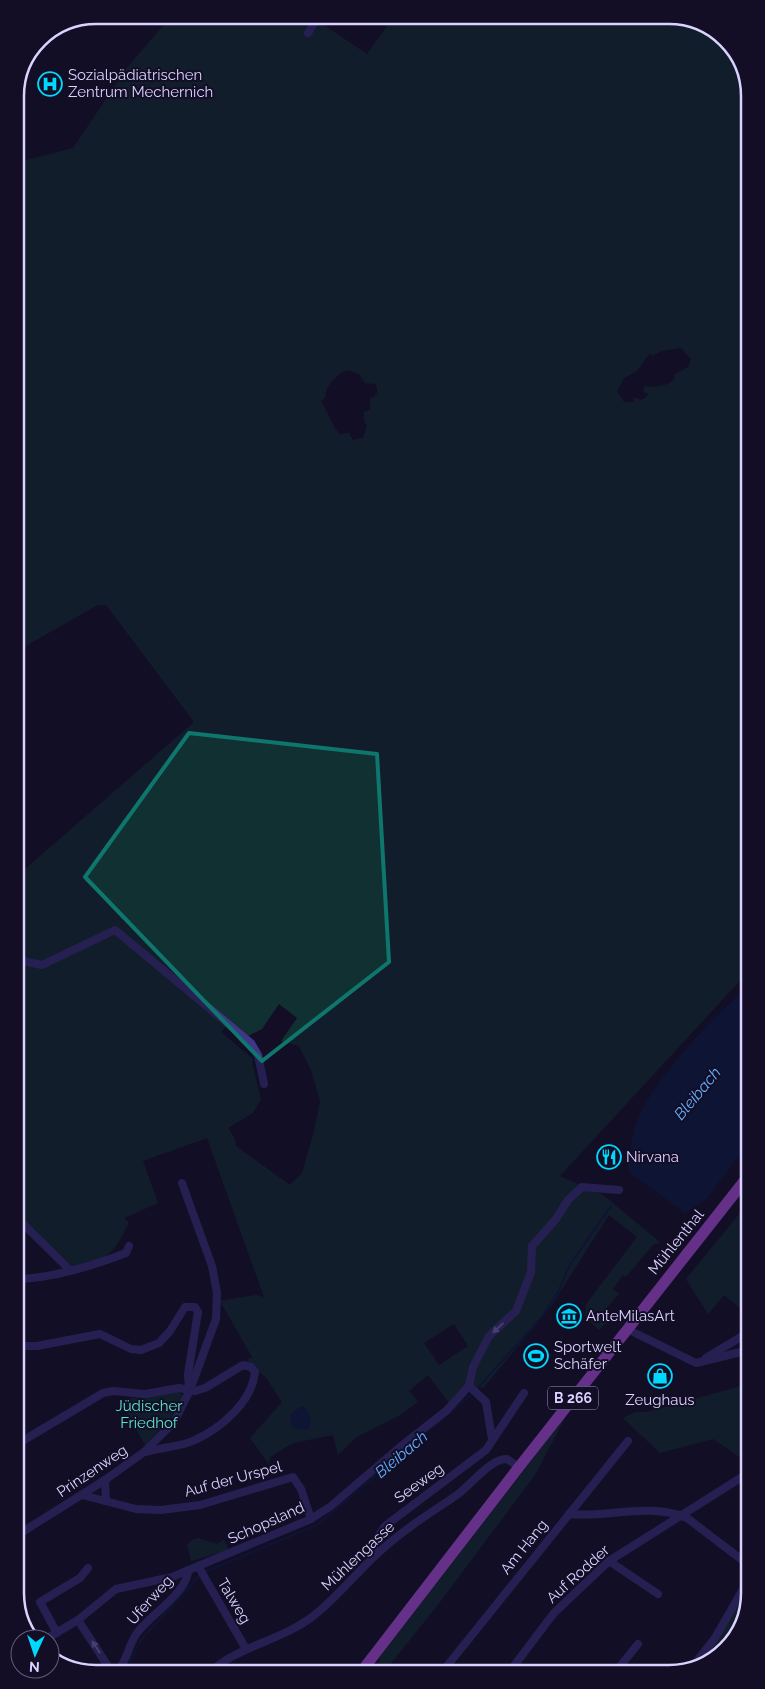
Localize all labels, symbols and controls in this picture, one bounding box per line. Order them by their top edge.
place label: Sozialpädiatrischen Zentrum Mechernich [68,66,213,101]
hospital icon: Sozialpädiatrischen Zentrum Mechernich [37,71,63,97]
water label: Bleibach [670,1063,725,1123]
restaurant icon: Nirvana [596,1144,622,1170]
place label: Nirvana [626,1148,679,1166]
street label: Mühlenthal [644,1205,708,1278]
museum icon: AnteMilasArt [556,1303,582,1329]
place label: AnteMilasArt [586,1307,675,1325]
one-way arrow [492,1322,504,1333]
place label: Sportwelt Schäfer [554,1338,621,1373]
sports icon: Sportwelt Schäfer [523,1343,549,1369]
shop icon: Zeughaus [647,1363,673,1389]
road number: B 266 [548,1386,598,1410]
place label: Zeughaus [625,1391,695,1409]
park label: Jüdischer Friedhof [116,1397,183,1432]
water label: Bleibach [371,1427,432,1482]
street label: Prinzenweg [53,1441,131,1501]
street label: Auf der Urspel [182,1457,285,1501]
street label: Seeweg [391,1459,447,1507]
street label: Schopsland [225,1498,307,1548]
street label: Am Hang [497,1516,551,1578]
street label: Mühlengasse [318,1518,398,1594]
street label: Auf Rodder [543,1541,614,1607]
street label: Uferweg [123,1572,177,1628]
street label: Talweg [214,1575,254,1627]
north arrow [10,1629,60,1679]
one-way arrow [91,1640,100,1654]
text: N [29,1659,40,1675]

